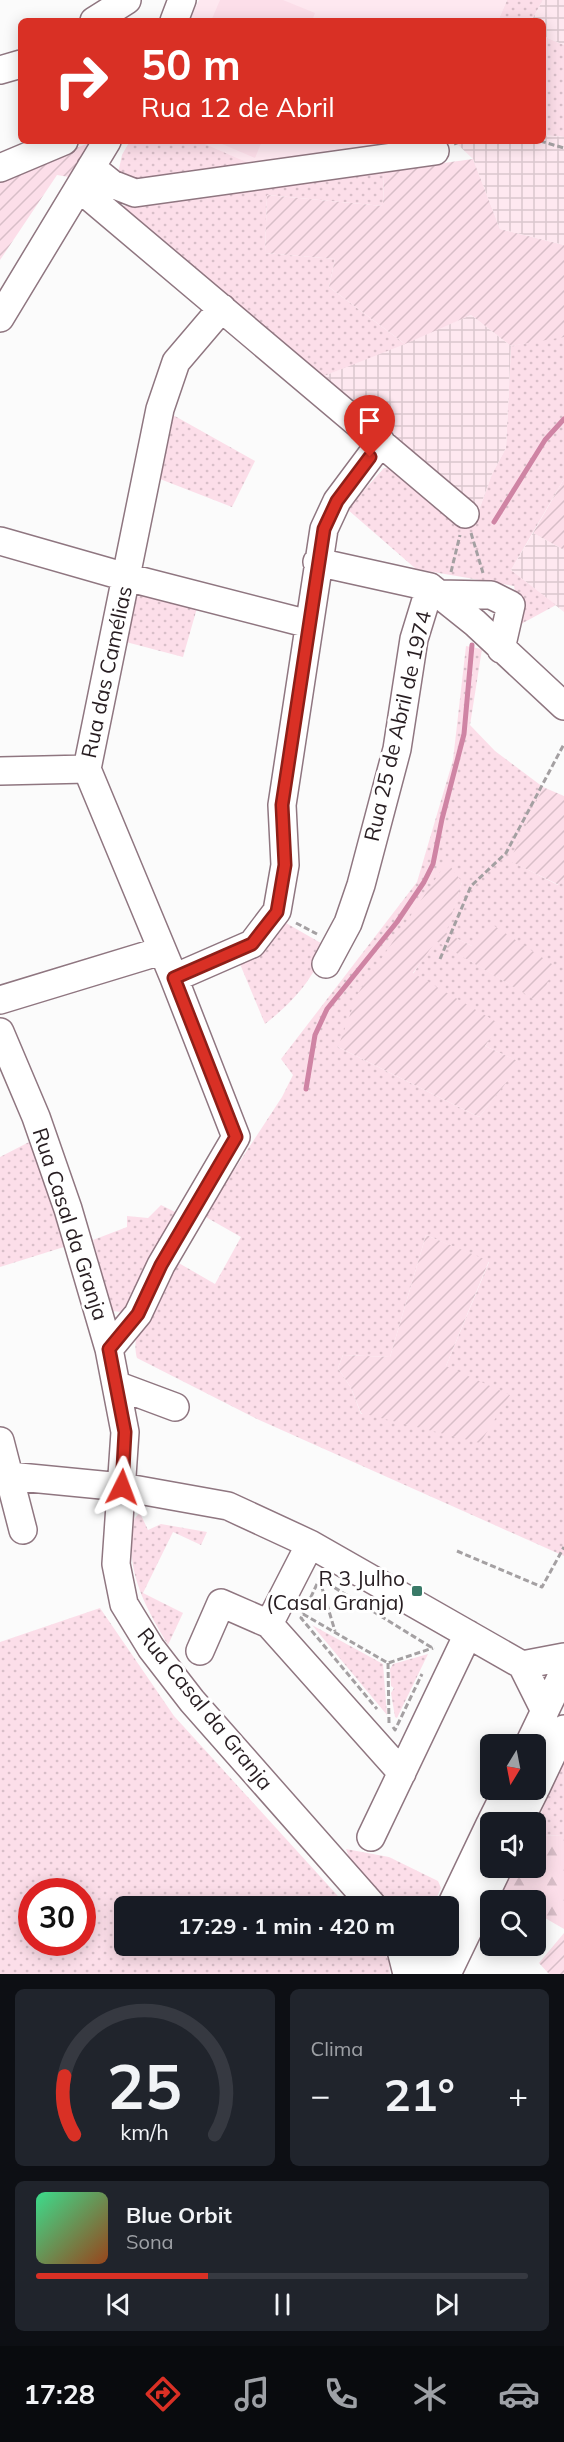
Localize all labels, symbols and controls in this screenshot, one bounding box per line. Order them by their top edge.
text: 50 m [141,38,241,91]
icon: right [42,42,120,120]
text: Rua 12 de Abril [141,90,335,124]
pin [344,395,395,457]
icon: arrive [353,404,386,437]
street label: Rua das Camélias [75,583,137,760]
street label: Rua 25 de Abril de 1974 [358,608,436,844]
street label: Rua Casal da Granja [28,1124,114,1323]
position arrow [90,1455,154,1519]
place label: R 3 Julho (Casal Granja) [266,1565,405,1615]
marker: R 3 Julho (Casal Granja) [410,1584,424,1598]
street label: Rua Casal da Granja [132,1622,279,1795]
north arrow [480,1734,546,1800]
map controls [480,1734,546,1956]
button: sound [480,1812,546,1878]
speed limit sign: 30 [18,1878,96,1956]
button: search [480,1890,546,1956]
text: 17:29 · 1 min · 420 m [178,1912,395,1940]
text: Clima [311,2036,363,2061]
text: 25 [107,2046,182,2125]
text: 21° [384,2066,455,2122]
text: − [311,2074,330,2115]
text: + [508,2074,528,2115]
text: km/h [120,2118,169,2145]
text: Blue Orbit [126,2201,232,2229]
text: Sona [126,2229,174,2254]
icon: previous [102,2288,135,2321]
icon: pause [266,2288,299,2321]
icon: next [430,2288,463,2321]
icon: directions [142,2373,184,2415]
icon: music [231,2373,273,2415]
icon: phone [320,2373,362,2415]
icon: climate [409,2373,451,2415]
icon: car [498,2373,540,2415]
text: 17:28 [24,2377,95,2411]

